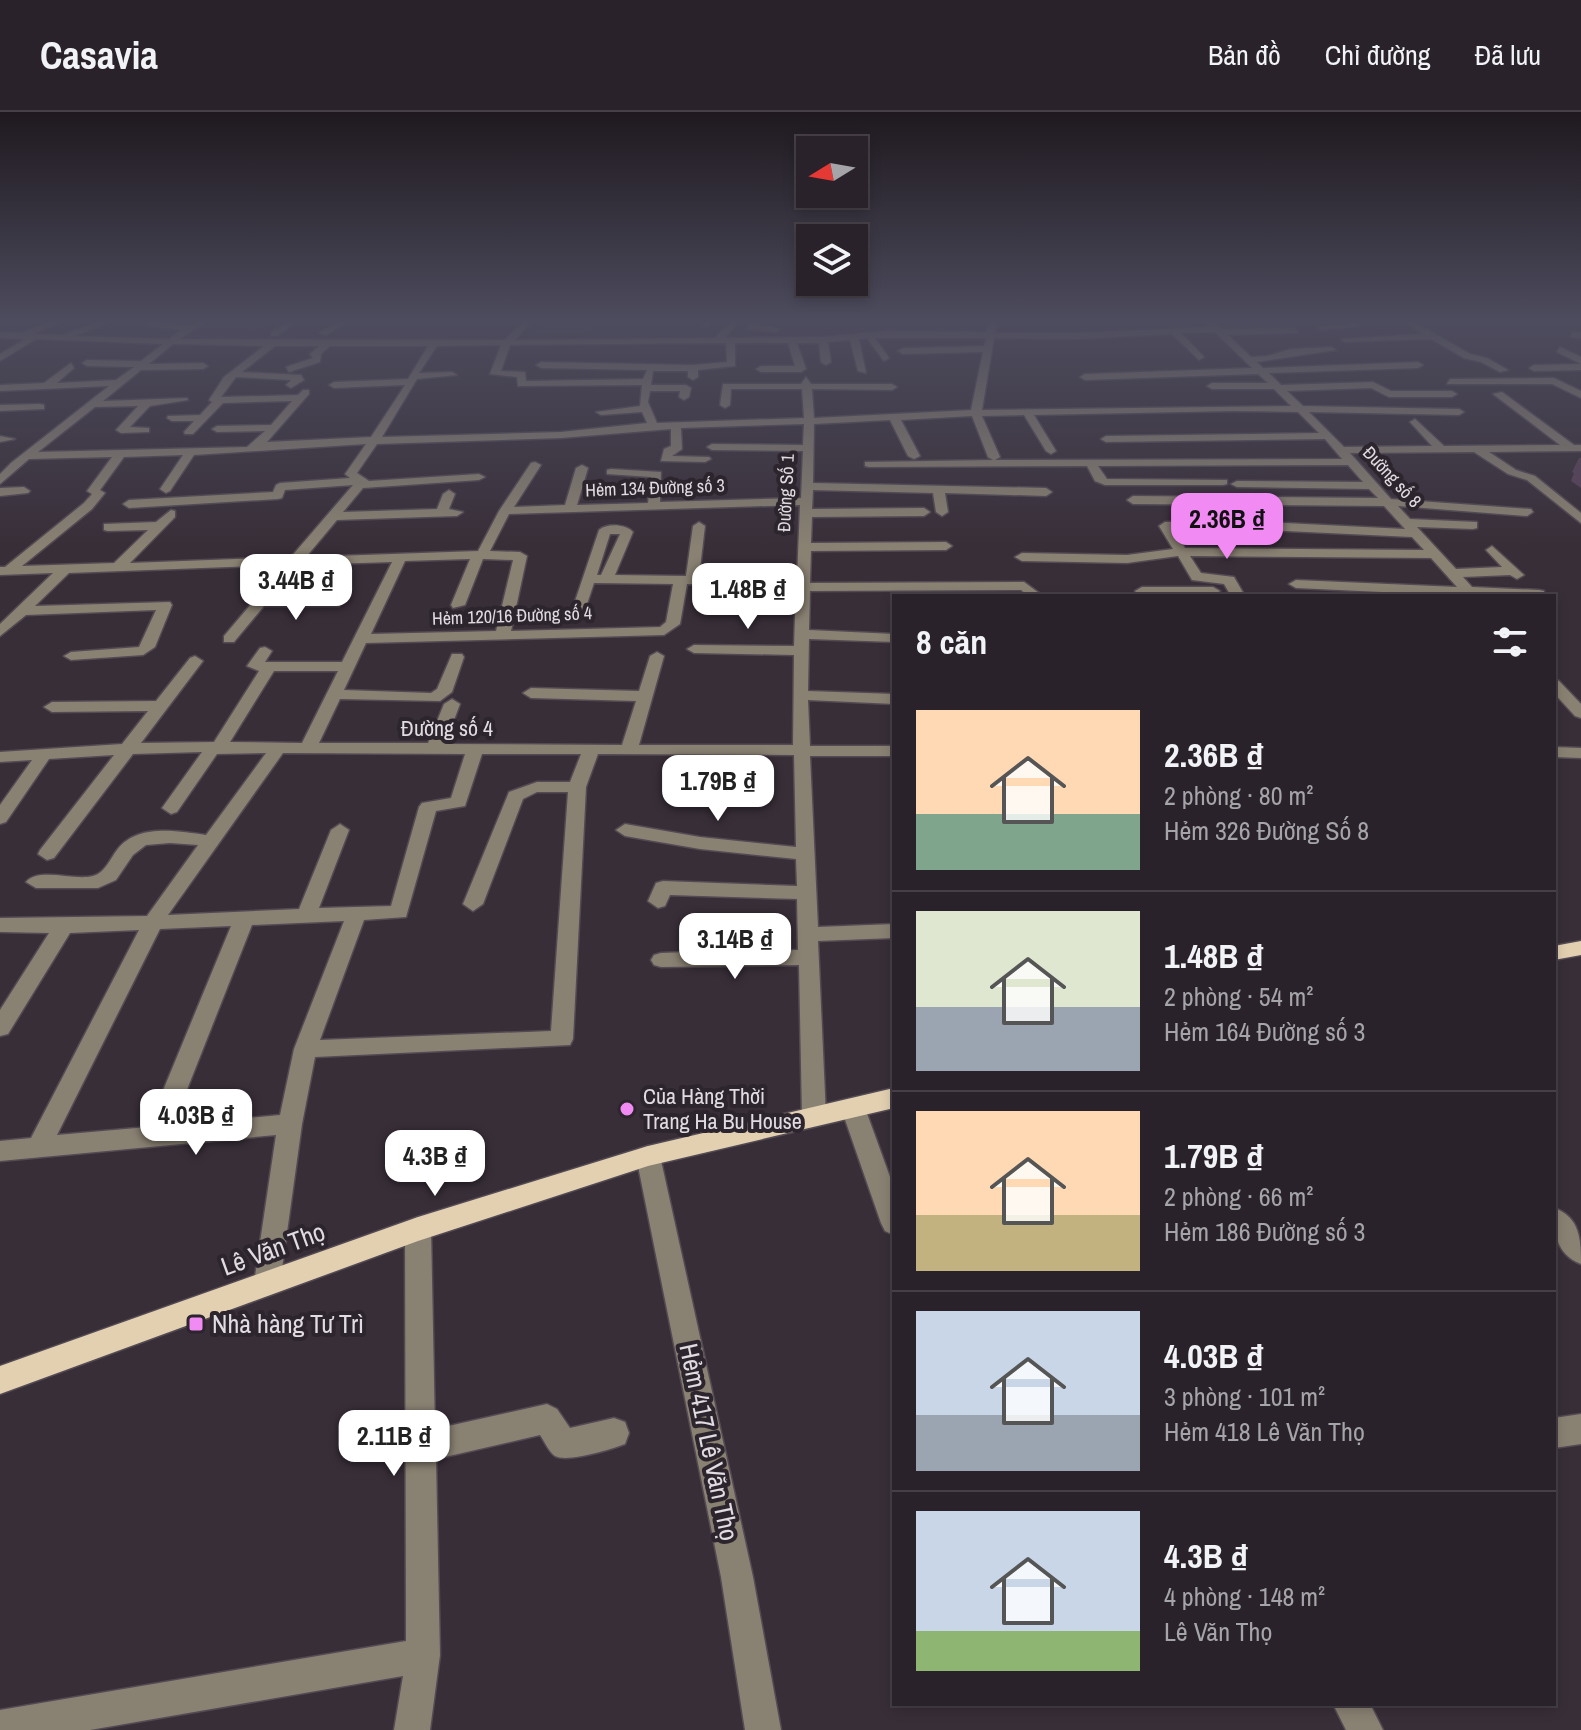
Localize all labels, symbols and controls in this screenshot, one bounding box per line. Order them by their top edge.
text: Casavia [40,30,158,81]
text: Bản đồ [1208,36,1281,74]
text: Chỉ đường [1325,36,1431,74]
text: Đã lưu [1475,36,1541,74]
north arrow [796,136,868,208]
map controls [796,136,868,296]
button: layers [796,224,868,296]
street label: Đường số 8 [1357,441,1427,513]
street label: Đường Số 1 [771,453,800,533]
street label: Hẻm 134 Đường số 3 [585,473,725,502]
pin: 2.36B ₫ [1153,493,1301,561]
text: 2.36B ₫ [1189,501,1265,536]
pin: 3.44B ₫ [222,554,370,622]
text: 3.44B ₫ [258,562,334,597]
pin: 1.48B ₫ [674,563,822,631]
text: 1.48B ₫ [710,571,786,606]
street label: Hẻm 120/16 Đường số 4 [432,600,592,631]
text: 8 căn [916,619,987,665]
icon: filters [1488,620,1532,664]
street label: Đường số 4 [401,713,493,743]
text: 2.36B ₫ [1164,732,1263,778]
icon: home [980,742,1076,838]
pin: 1.79B ₫ [644,755,792,823]
text: 1.79B ₫ [680,763,756,798]
text: 2 phòng · 80 m² [1164,778,1313,813]
text: Hẻm 326 Đường Số 8 [1164,813,1369,848]
pin: 3.14B ₫ [661,913,809,981]
text: 3.14B ₫ [697,921,773,956]
text: 1.48B ₫ [1164,933,1263,979]
icon: home [980,943,1076,1039]
text: 2 phòng · 54 m² [1164,979,1313,1014]
text: Hẻm 164 Đường số 3 [1164,1014,1365,1049]
place label: Của Hàng Thời Trang Ha Bu House [643,1081,802,1136]
pin: 4.03B ₫ [122,1089,270,1157]
text: 4.03B ₫ [158,1097,234,1132]
marker: Của Hàng Thời Trang Ha Bu House [618,1100,636,1118]
pin: 4.3B ₫ [370,1130,500,1198]
text: 1.79B ₫ [1164,1133,1263,1179]
text: 4.3B ₫ [403,1138,467,1173]
icon: home [980,1143,1076,1239]
text: 2 phòng · 66 m² [1164,1179,1313,1214]
street label: Lê Văn Thọ [216,1214,330,1283]
text: Hẻm 186 Đường số 3 [1164,1214,1365,1249]
place label: Nhà hàng Tư Trì [212,1306,364,1341]
marker: Nhà hàng Tư Trì [187,1315,205,1333]
text: 4.03B ₫ [1164,1333,1263,1379]
street label: Hẻm 417 Lê Văn Thọ [672,1340,747,1544]
icon: home [980,1343,1076,1439]
text: 3 phòng · 101 m² [1164,1379,1325,1414]
pin: 2.11B ₫ [320,1410,468,1478]
text: Hẻm 418 Lê Văn Thọ [1164,1414,1365,1449]
text: 2.11B ₫ [357,1418,431,1453]
text: 4.3B ₫ [1164,1533,1248,1579]
icon: home [980,1543,1076,1639]
text: 4 phòng · 148 m² [1164,1579,1325,1614]
text: Lê Văn Thọ [1164,1614,1272,1649]

